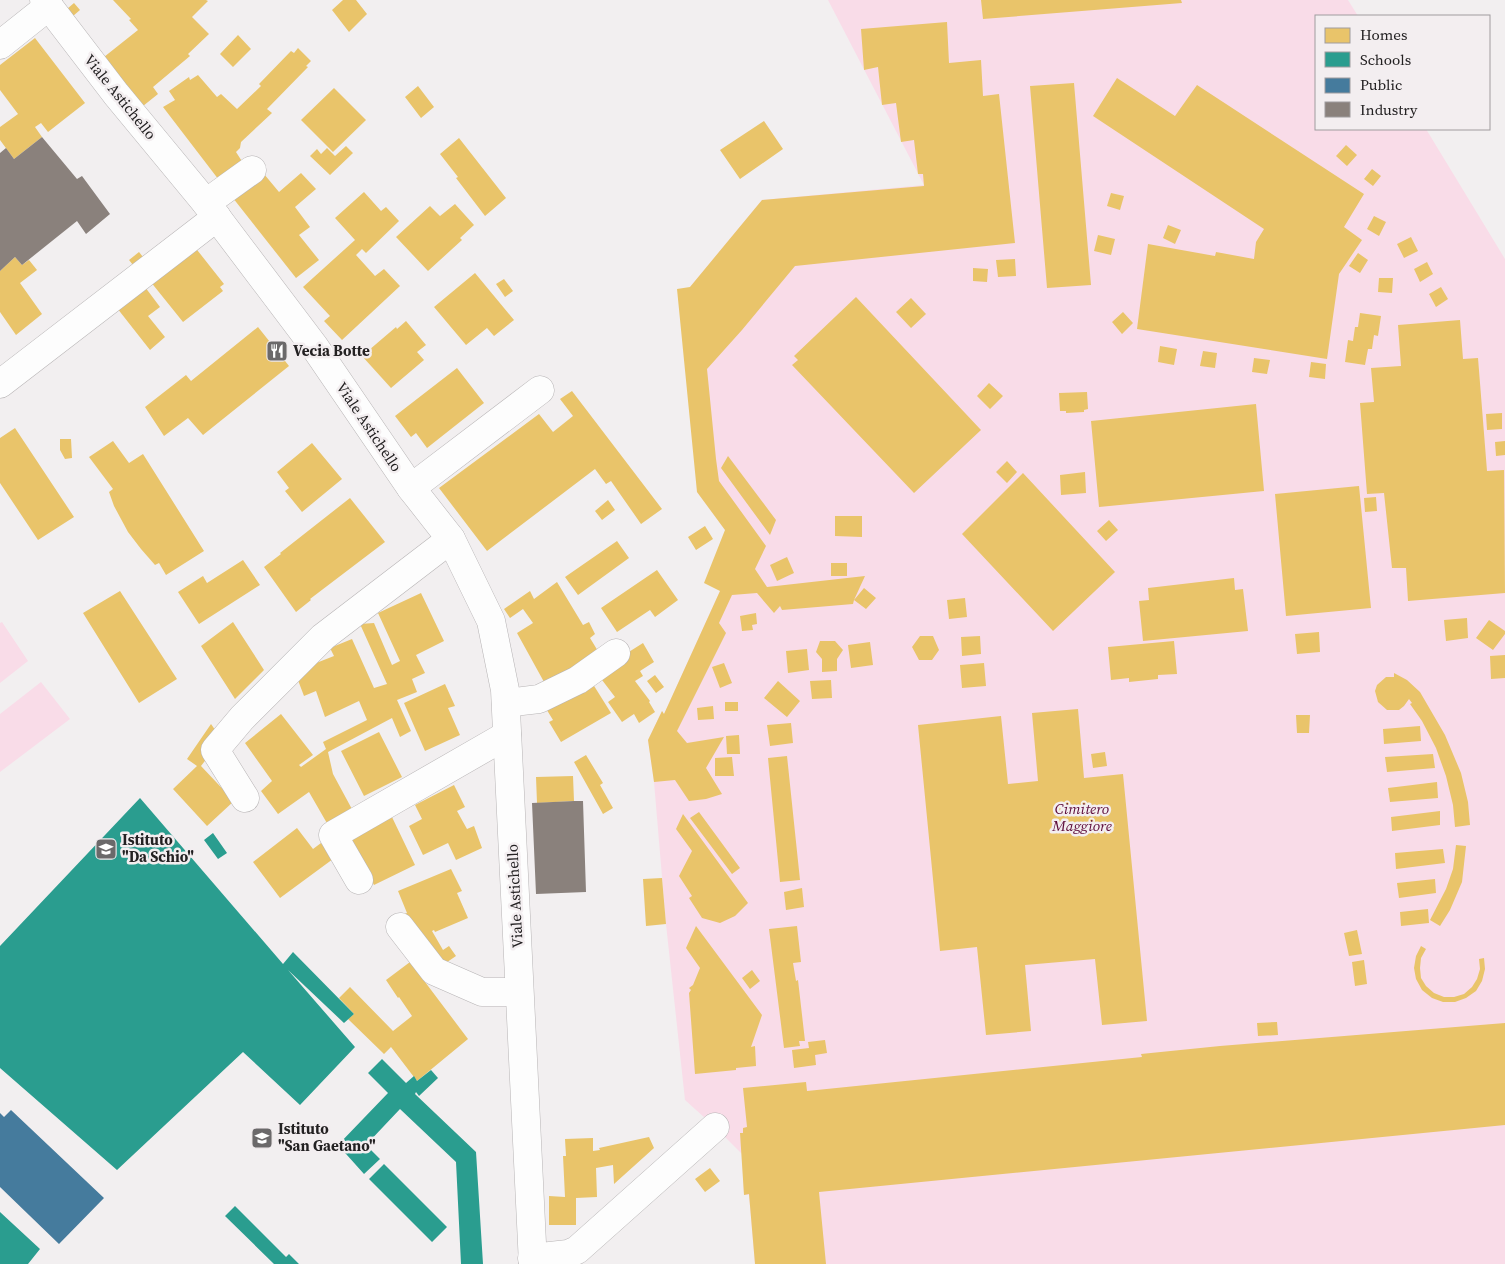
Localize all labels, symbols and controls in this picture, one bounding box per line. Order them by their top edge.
legend [1315,15,1490,130]
text: Homes [1360,24,1407,45]
text: Schools [1360,49,1411,70]
street label: Viale Astichello [79,50,161,144]
text: Public [1360,74,1402,95]
text: Industry [1360,99,1418,120]
restaurant icon: Vecia Botte [265,339,289,363]
place label: Vecia Botte [293,340,370,361]
street label: Viale Astichello [332,378,407,476]
park label: Cimitero Maggiore [1051,798,1112,836]
place label: Istituto "Da Schio" [122,829,194,867]
school or university icon: Istituto "Da Schio" [94,837,118,861]
street label: Viale Astichello [501,844,528,949]
place label: Istituto "San Gaetano" [278,1118,376,1156]
school or university icon: Istituto "San Gaetano" [250,1126,274,1150]

